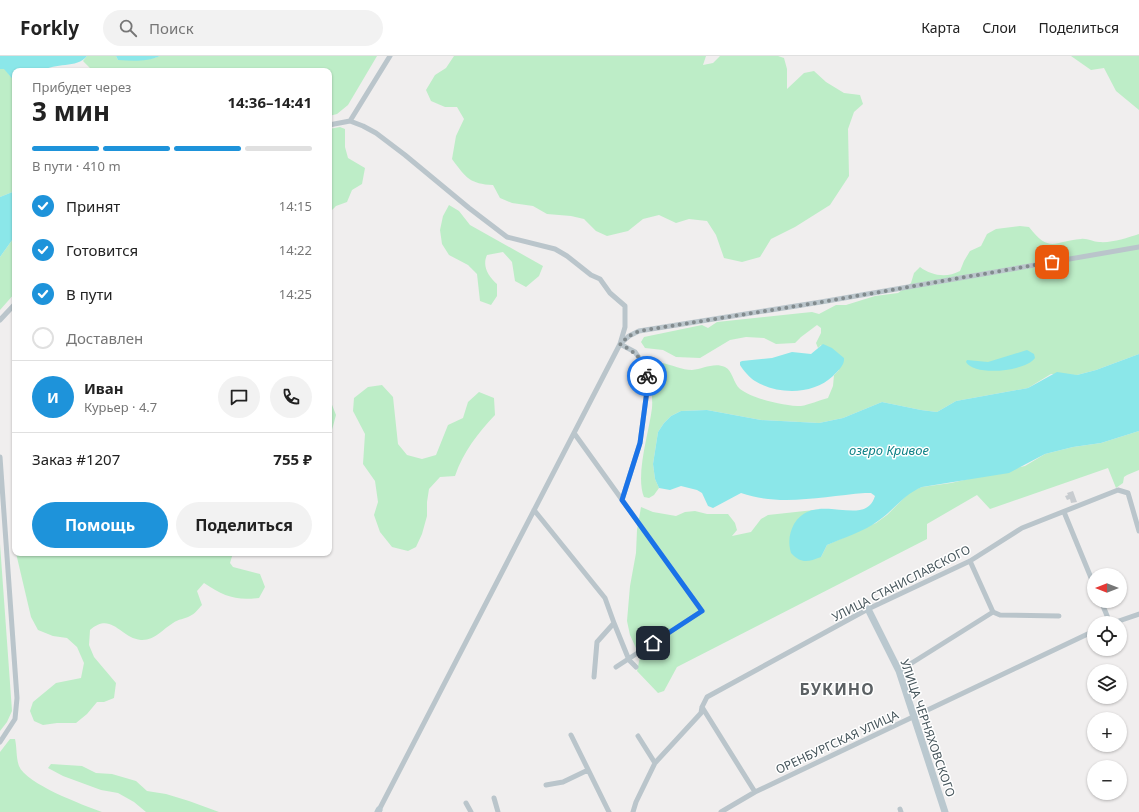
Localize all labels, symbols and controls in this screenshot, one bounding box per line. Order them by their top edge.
search box [103,10,383,46]
text: Forkly [20,15,79,41]
icon: search [117,17,139,39]
text: Поиск [149,18,194,38]
text: Карта [921,18,960,37]
text: Слои [982,18,1016,37]
text: Поделиться [1038,18,1119,37]
text: Прибудет через [32,78,131,96]
text: 14:36–14:41 [227,92,312,112]
text: 3 мин [32,93,110,129]
text: В пути · 410 m [32,157,121,175]
icon: check [32,195,54,217]
text: Принят [66,196,120,216]
text: 14:15 [279,197,312,215]
icon: check [32,239,54,261]
text: Готовится [66,240,138,260]
text: 14:22 [279,241,312,259]
pin [1035,245,1069,279]
icon: bag [1041,251,1063,273]
icon: check [32,283,54,305]
text: В пути [66,284,113,304]
text: 14:25 [279,285,312,303]
text: Доставлен [66,328,143,348]
courier [627,356,667,396]
icon: bike [636,365,658,387]
button: chat [218,376,260,418]
button: phone [270,376,312,418]
text: Иван [84,378,124,398]
text: И [47,387,59,407]
text: Курьер · 4.7 [84,398,157,416]
water label: озеро Кривое [849,441,930,459]
text: Заказ #1207 [32,449,120,469]
text: 755 ₽ [273,449,312,469]
button: Помощь [32,502,168,548]
button: Поделиться [176,502,312,548]
street label: УЛИЦА СТАНИСЛАВСКОГО [829,541,973,625]
north arrow [1087,568,1127,608]
map controls [1087,568,1127,800]
button: locate [1087,616,1127,656]
pin [636,626,670,660]
icon: home [642,632,664,654]
street label: УЛИЦА ЧЕРНЯХОВСКОГО [896,657,960,799]
button: layers [1087,664,1127,704]
district label: БУКИНО [799,678,875,700]
street label: ОРЕНБУРГСКАЯ УЛИЦА [773,706,902,778]
button: + [1087,712,1127,752]
button: − [1087,760,1127,800]

